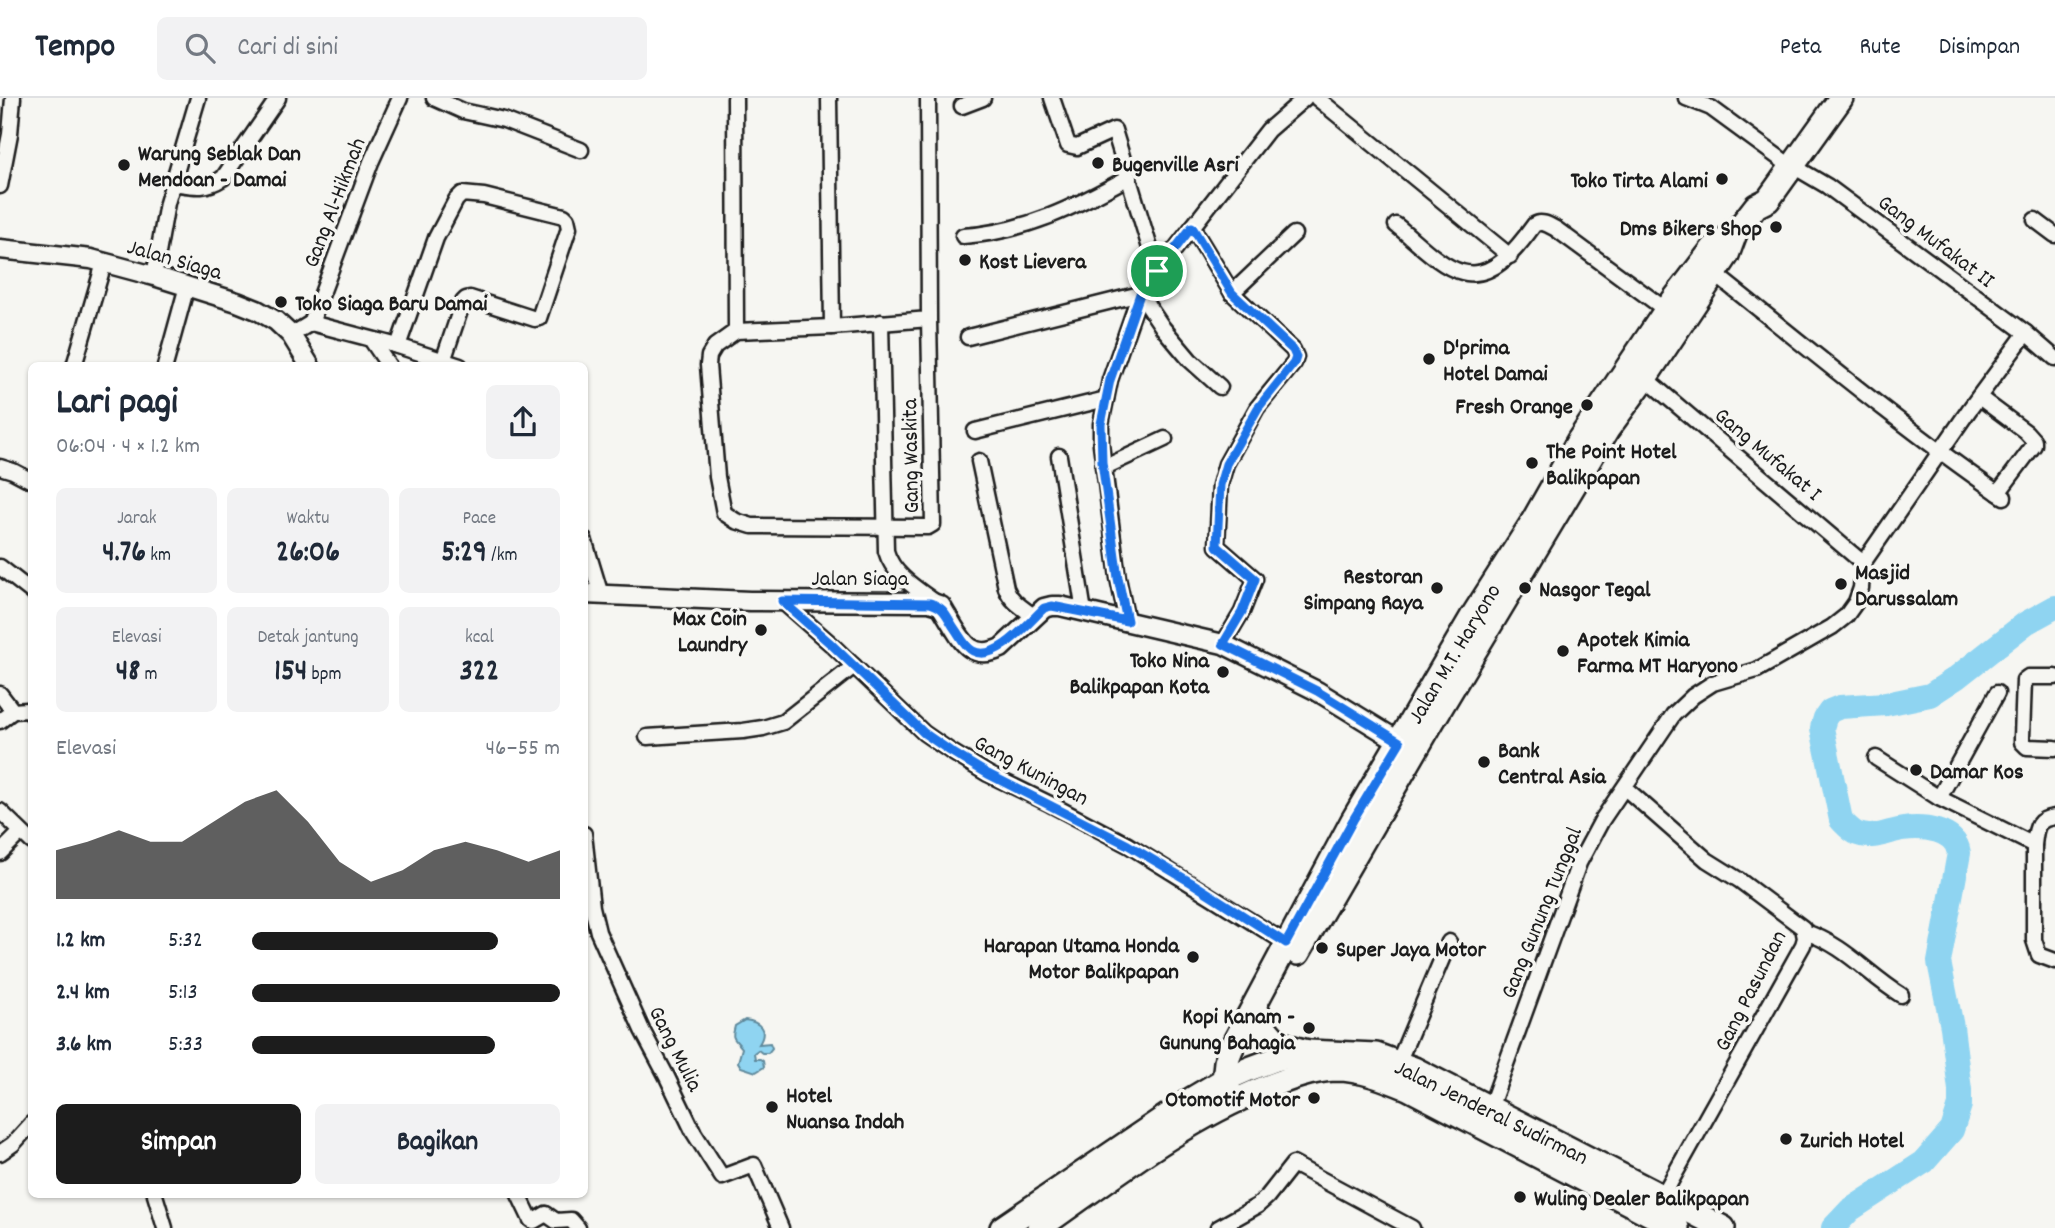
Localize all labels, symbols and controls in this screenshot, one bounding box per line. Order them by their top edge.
search box [157,17,647,80]
text: Tempo [35,25,115,72]
icon: search [181,29,219,67]
text: Cari di sini [237,30,338,67]
text: Peta [1780,31,1821,65]
text: Rute [1859,31,1901,65]
text: Disimpan [1939,31,2020,65]
street label: Gang Al-Hikmah [296,133,376,273]
place label: Warung Seblak Dan Mendoan - Damai [138,139,301,198]
place label: Bugenville Asri [1112,150,1240,183]
marker: Bugenville Asri [1090,155,1106,171]
marker: Warung Seblak Dan Mendoan - Damai [116,157,132,173]
place label: Toko Tirta Alami [1570,166,1709,199]
marker: Toko Tirta Alami [1714,171,1730,187]
street label: Gang Mufakat II [1870,188,2000,298]
place label: Dms Bikers Shop [1620,214,1762,247]
marker: Dms Bikers Shop [1768,219,1784,235]
street label: Jalan Siaga [123,232,227,291]
pin [1127,241,1187,301]
place label: Kost Lievera [979,247,1087,280]
marker: Kost Lievera [957,252,973,268]
icon: arrive [1138,252,1176,290]
place label: Toko Siaga Baru Damai [295,289,488,322]
marker: Toko Siaga Baru Damai [273,294,289,310]
place label: D'prima Hotel Damai [1443,333,1549,392]
marker: D'prima Hotel Damai [1421,351,1437,367]
text: Lari pagi [56,377,178,432]
button: share [486,385,560,459]
place label: Fresh Orange [1455,392,1573,425]
street label: Gang Waskita [895,397,930,514]
marker: Fresh Orange [1579,397,1595,413]
street label: Gang Mufakat I [1706,401,1828,511]
text: 06:04 · 4 × 1.2 km [56,431,200,464]
place label: The Point Hotel Balikpapan [1546,437,1677,496]
marker: The Point Hotel Balikpapan [1524,455,1540,471]
text: Jarak [117,506,156,533]
text: Waktu [287,506,329,533]
text: Pace [463,506,496,533]
text: 4.76 [102,533,146,576]
text: 26:06 [276,533,340,576]
text: 5:29 [441,533,487,576]
text: km [146,543,171,570]
text: /km [487,543,517,570]
place label: Masjid Darussalam [1855,558,1959,617]
place label: Restoran Simpang Raya [1303,562,1424,621]
street label: Jalan Siaga [811,564,910,597]
place label: Nasgor Tegal [1539,575,1651,608]
marker: Masjid Darussalam [1833,576,1849,592]
street label: Jalan M.T. Haryono [1401,578,1511,731]
marker: Restoran Simpang Raya [1429,580,1445,596]
marker: Nasgor Tegal [1517,580,1533,596]
place label: Max Coin Laundry [673,604,749,663]
marker: Max Coin Laundry [753,622,769,638]
text: Elevasi [112,625,162,652]
text: Detak jantung [257,625,359,652]
text: kcal [465,625,494,652]
place label: Apotek Kimia Farma MT Haryono [1577,625,1738,684]
marker: Apotek Kimia Farma MT Haryono [1555,643,1571,659]
place label: Toko Nina Balikpapan Kota [1069,646,1210,705]
text: 48 [116,652,140,695]
text: 154 [274,652,307,695]
text: 322 [460,652,499,695]
text: m [140,662,158,689]
text: bpm [307,662,342,689]
marker: Toko Nina Balikpapan Kota [1215,664,1231,680]
street label: Gang Kuningan [967,728,1094,816]
text: Elevasi [56,733,116,766]
text: 46–55 m [485,733,560,766]
place label: Bank Central Asia [1498,736,1607,795]
marker: Bank Central Asia [1476,754,1492,770]
place label: Damar Kos [1930,757,2024,790]
marker: Damar Kos [1908,762,1924,778]
street label: Gang Gunung Tunggal [1494,822,1593,1004]
text: 1.2 km [56,925,105,958]
text: 5:32 [168,925,203,958]
street label: Gang Pasundan [1707,925,1797,1058]
place label: Harapan Utama Honda Motor Balikpapan [983,931,1180,990]
place label: Super Jaya Motor [1336,935,1487,968]
marker: Super Jaya Motor [1314,940,1330,956]
marker: Harapan Utama Honda Motor Balikpapan [1185,949,1201,965]
text: 2.4 km [56,977,110,1010]
text: 5:13 [168,977,198,1010]
street label: Gang Mulia [638,1001,710,1099]
place label: Kopi Kanam - Gunung Bahagia [1159,1002,1296,1061]
marker: Kopi Kanam - Gunung Bahagia [1301,1020,1317,1036]
text: 3.6 km [56,1029,112,1062]
text: 5:33 [168,1029,203,1062]
street label: Jalan Jenderal Sudirman [1388,1053,1593,1175]
place label: Hotel Nuansa Indah [786,1081,904,1140]
place label: Otomotif Motor [1165,1085,1300,1118]
marker: Otomotif Motor [1306,1090,1322,1106]
marker: Hotel Nuansa Indah [764,1099,780,1115]
button: Simpan [56,1104,301,1184]
button: Bagikan [315,1104,560,1184]
place label: Zurich Hotel [1800,1126,1904,1159]
marker: Zurich Hotel [1778,1131,1794,1147]
place label: Wuling Dealer Balikpapan [1534,1184,1750,1217]
marker: Wuling Dealer Balikpapan [1512,1189,1528,1205]

